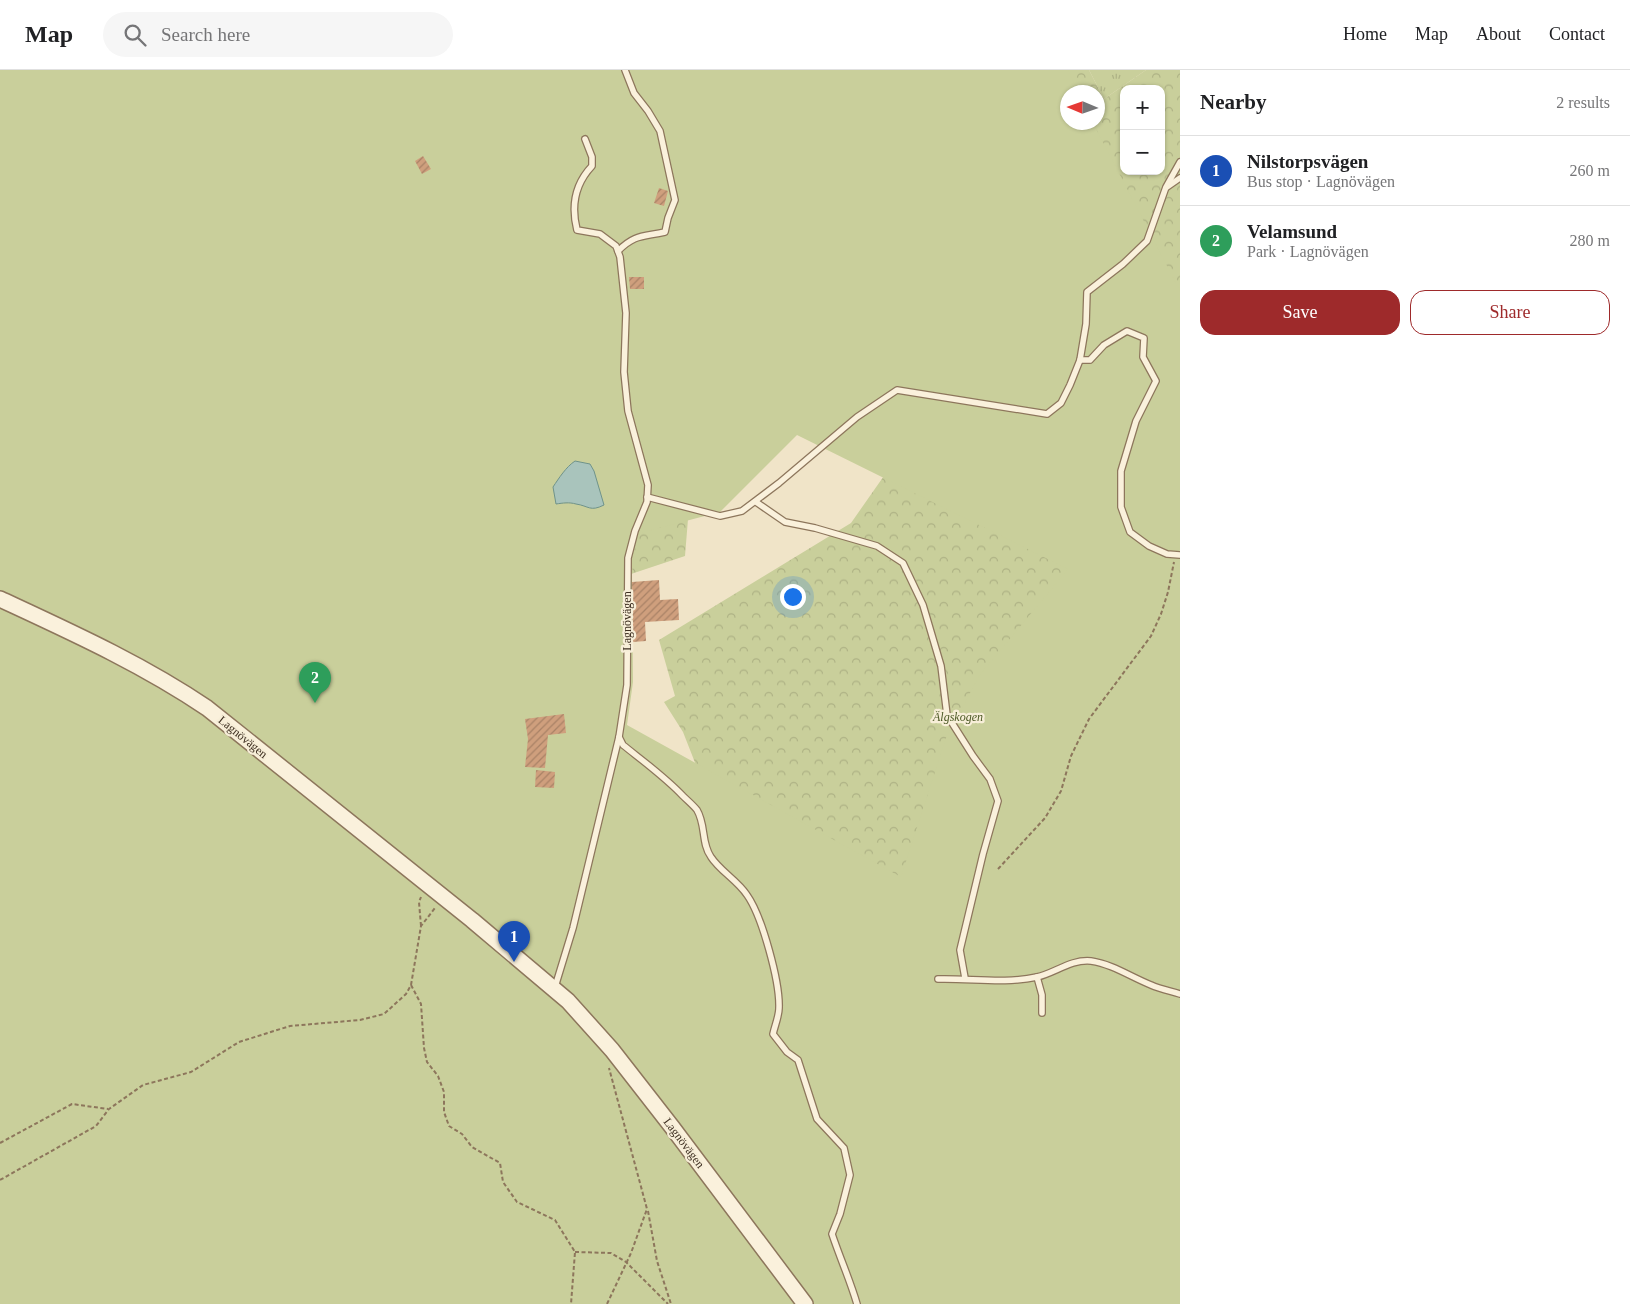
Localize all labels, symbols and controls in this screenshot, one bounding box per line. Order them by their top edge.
search box [103,12,453,57]
text: Map [25,21,73,47]
icon: search [121,21,149,49]
text: Search here [161,24,250,45]
text: Home [1343,24,1387,44]
text: Map [1415,24,1448,44]
text: About [1476,24,1521,44]
text: Contact [1549,24,1605,44]
north arrow [1060,85,1105,130]
map controls [1120,85,1165,175]
button: + [1120,85,1165,130]
text: Nearby [1200,90,1267,114]
text: 2 results [1556,94,1610,111]
button: − [1120,130,1165,175]
text: Nilstorpsvägen [1247,151,1368,172]
text: 1 [1212,162,1220,179]
text: 260 m [1570,162,1610,179]
text: Bus stop · Lagnövägen [1247,173,1395,190]
text: Velamsund [1247,221,1337,242]
text: 2 [1212,232,1220,249]
text: 280 m [1570,232,1610,249]
text: Park · Lagnövägen [1247,243,1369,260]
button: Save [1200,290,1400,335]
button: Share [1410,290,1610,335]
your location [780,584,806,610]
street label: Lagnövägen [620,591,634,651]
pin: 2 [299,662,331,703]
park label: Älgskogen [932,710,983,724]
street label: Lagnövägen [216,713,270,761]
pin: 1 [498,921,530,962]
street label: Lagnövägen [661,1115,707,1171]

